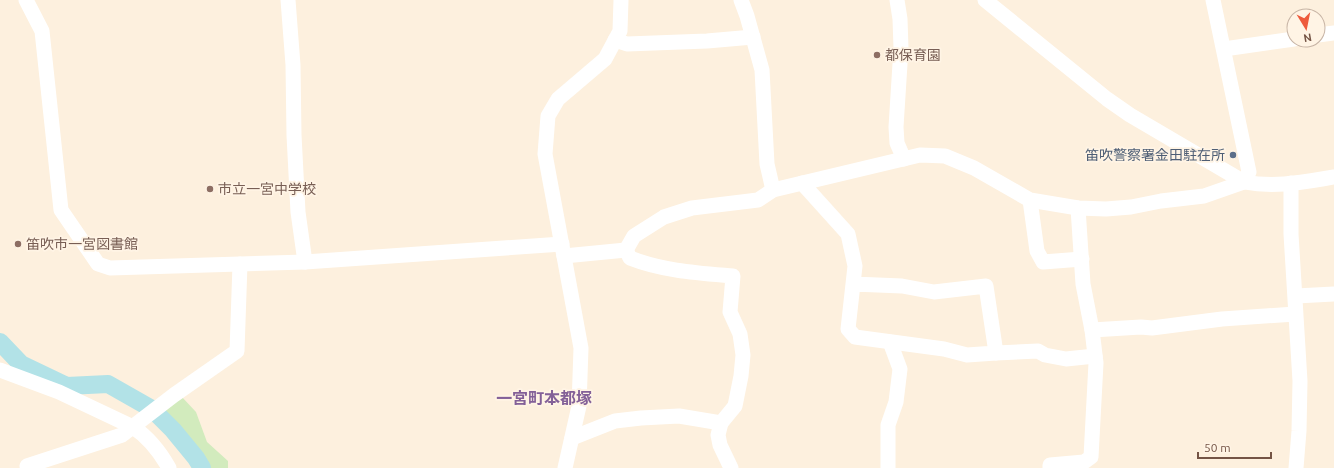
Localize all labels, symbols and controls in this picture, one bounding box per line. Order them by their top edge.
north arrow [1286,8,1326,48]
text: N [1303,31,1313,44]
place label: 都保育園 [885,47,941,63]
marker: 都保育園 [872,50,882,60]
place label: 笛吹警察署金田駐在所 [1085,147,1225,163]
marker: 笛吹警察署金田駐在所 [1228,150,1238,160]
place label: 市立一宮中学校 [218,181,316,197]
marker: 市立一宮中学校 [205,184,215,194]
place label: 笛吹市一宮図書館 [26,236,138,252]
marker: 笛吹市一宮図書館 [13,239,23,249]
district label: 一宮町本都塚 [496,389,592,407]
scale bar [1198,434,1271,460]
text: 50 m [1204,441,1231,454]

